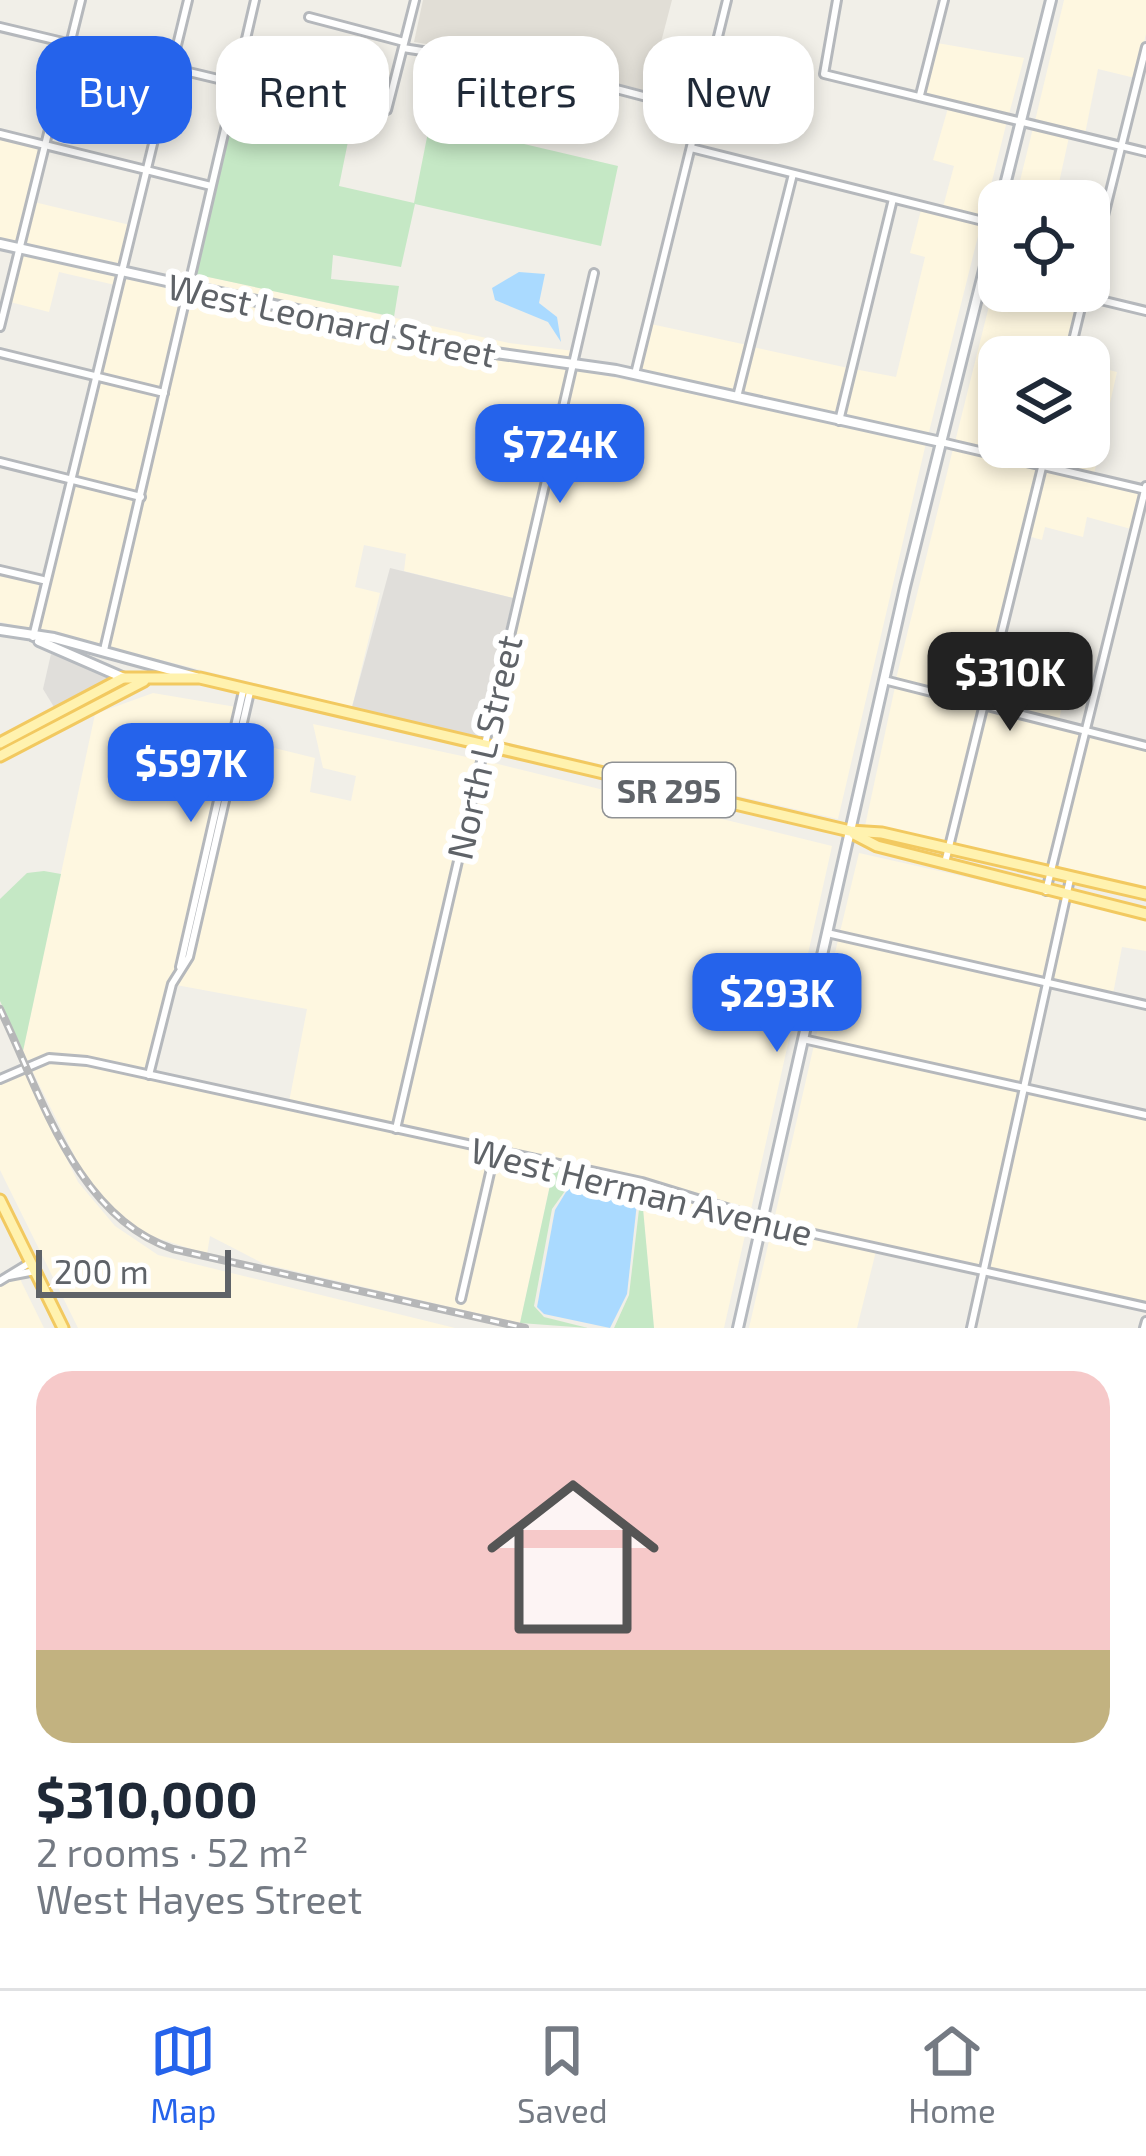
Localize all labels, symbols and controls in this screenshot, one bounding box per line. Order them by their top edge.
chip: Buy [36,36,192,144]
chip: Rent [216,36,389,144]
chip: Filters [413,36,619,144]
chip: New [643,36,814,144]
map controls [978,180,1110,468]
button: locate [978,180,1110,312]
street label: West Leonard Street [164,263,500,375]
button: layers [978,336,1110,468]
pin: $724K [476,404,644,506]
text: $724K [502,419,618,466]
street label: North L Street [436,631,530,863]
pin: $310K [926,632,1094,734]
text: $310K [955,647,1065,694]
pin: $597K [107,723,275,825]
text: $597K [135,738,247,785]
road number: SR 295 [603,763,735,817]
pin: $293K [693,953,861,1055]
text: $293K [719,968,835,1015]
street label: West Herman Avenue [467,1127,817,1253]
scale bar [36,1244,231,1297]
text: 200 m [54,1251,149,1291]
icon: home [465,1449,681,1665]
text: $310,000 [36,1767,258,1828]
text: 2 rooms · 52 m² [36,1828,308,1875]
text: West Hayes Street [36,1875,362,1922]
tab: Map [150,2018,217,2130]
tab: Saved [517,2018,608,2130]
tab: Home [908,2018,996,2130]

